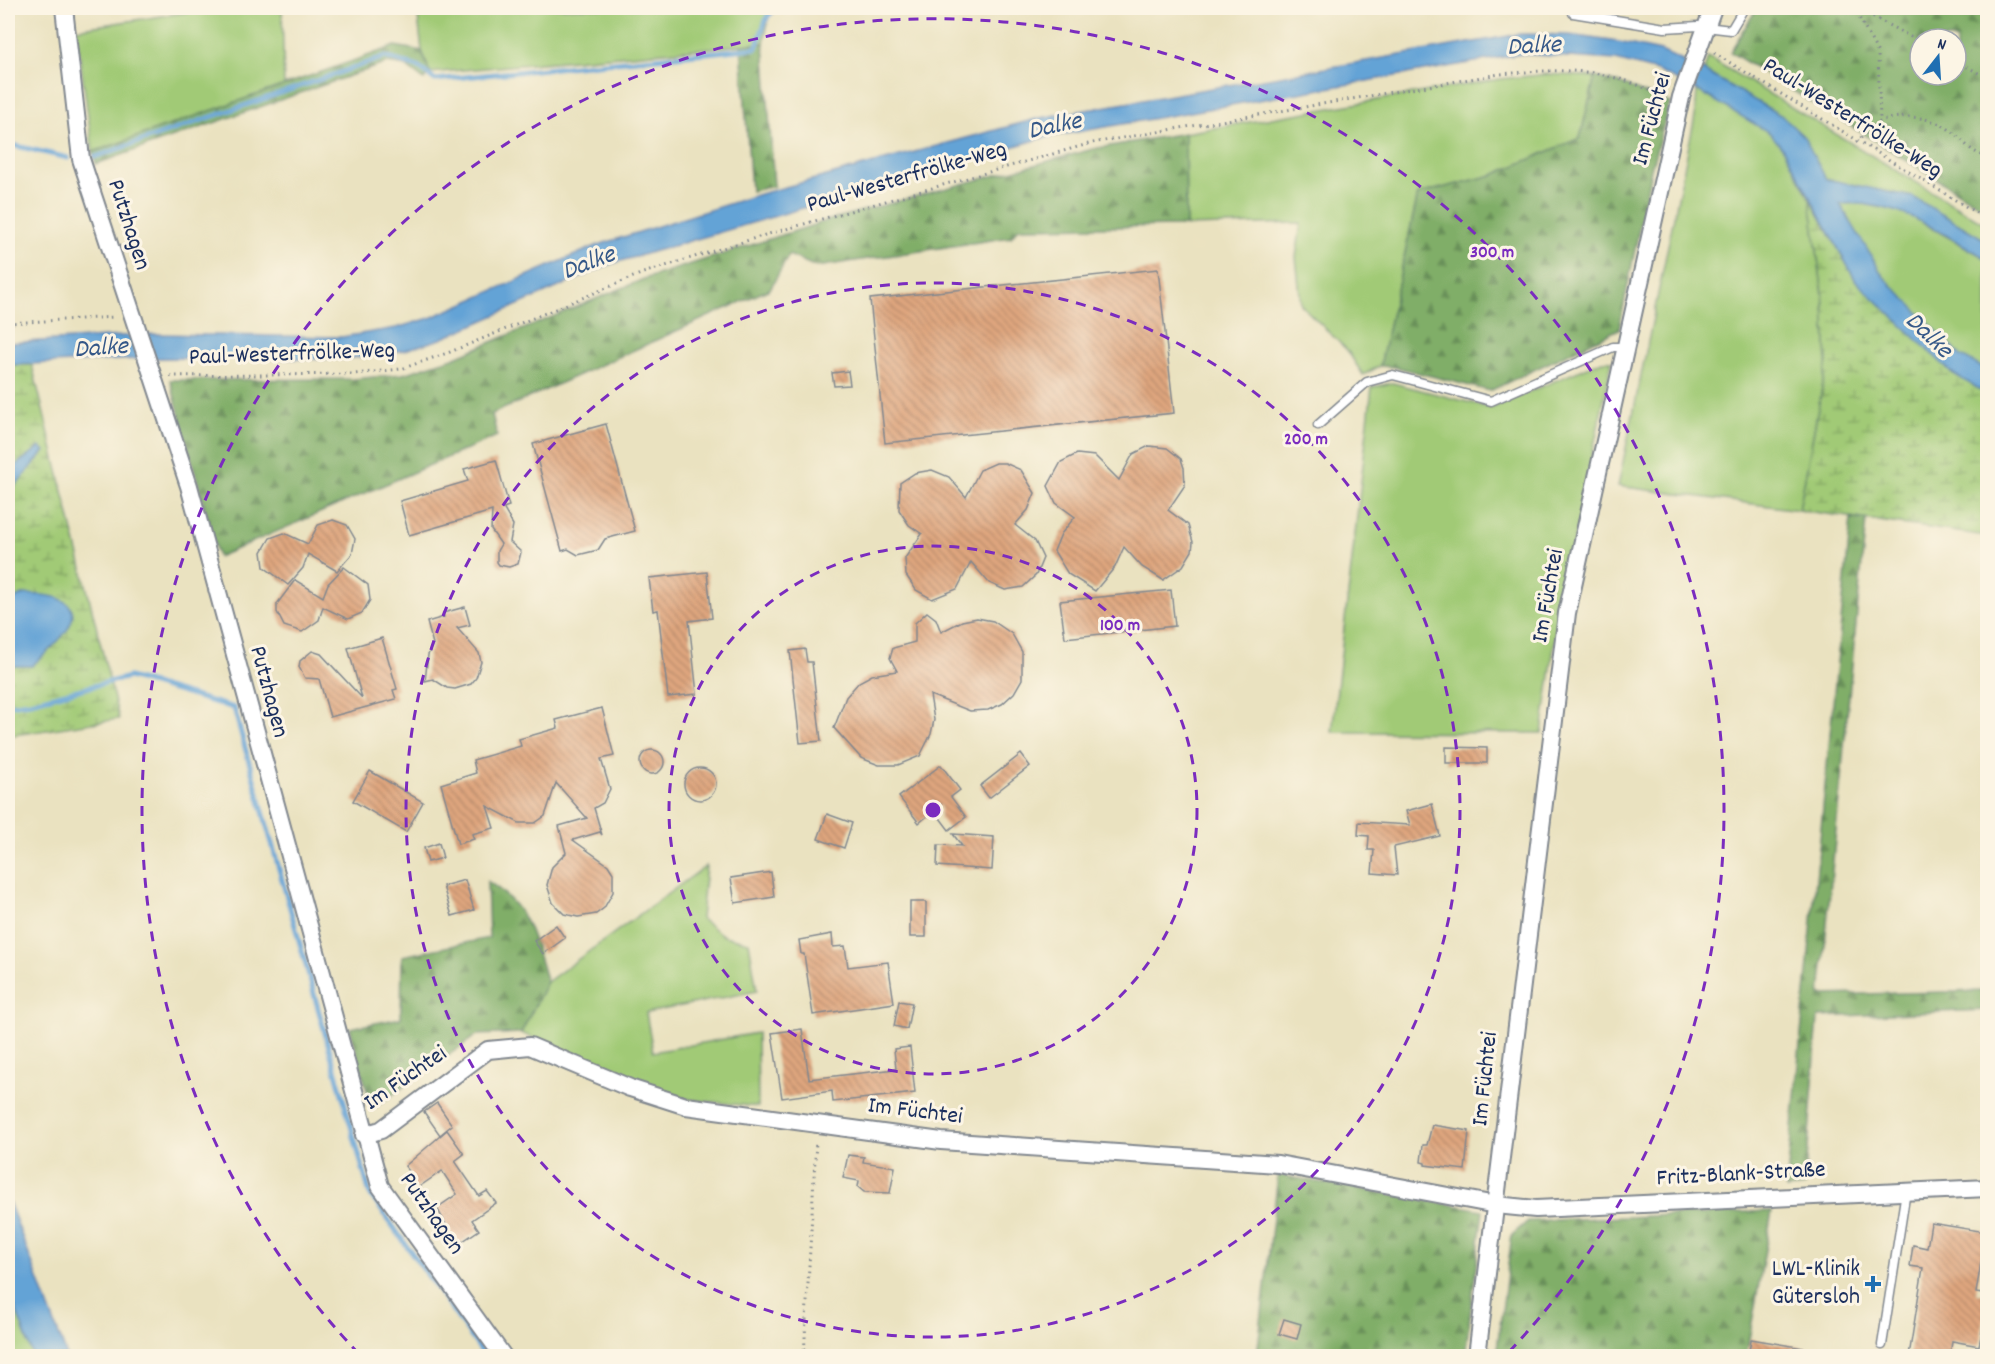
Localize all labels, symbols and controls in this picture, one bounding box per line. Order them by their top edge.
water label: Dalke [1506,27,1563,67]
north arrow [1908,27,1968,87]
text: N [1935,33,1949,57]
street label: Paul-Westerfrölke-Weg [1755,50,1949,188]
street label: Im Füchtei [1624,69,1682,169]
water label: Dalke [1025,103,1087,151]
street label: Paul-Westerfrölke-Weg [803,133,1011,223]
street label: Putzhagen [97,175,159,275]
water label: Dalke [557,237,622,291]
text: 300 m [1470,241,1514,266]
water label: Dalke [1896,304,1961,369]
water label: Dalke [73,329,131,369]
street label: Paul-Westerfrölke-Weg [188,334,396,376]
text: 200 m [1284,428,1328,453]
street label: Im Füchtei [1524,546,1574,646]
text: 100 m [1100,614,1140,639]
street label: Putzhagen [239,642,297,742]
centre of rings [923,800,943,820]
street label: Im Füchtei [1464,1030,1508,1128]
street label: Im Füchtei [357,1038,455,1120]
street label: Im Füchtei [866,1089,964,1135]
street label: Fritz-Blank-Straße [1656,1154,1826,1196]
street label: Putzhagen [390,1166,472,1262]
place label: LWL-Klinik Gütersloh [1772,1253,1860,1315]
marker: LWL-Klinik Gütersloh [1864,1275,1882,1293]

